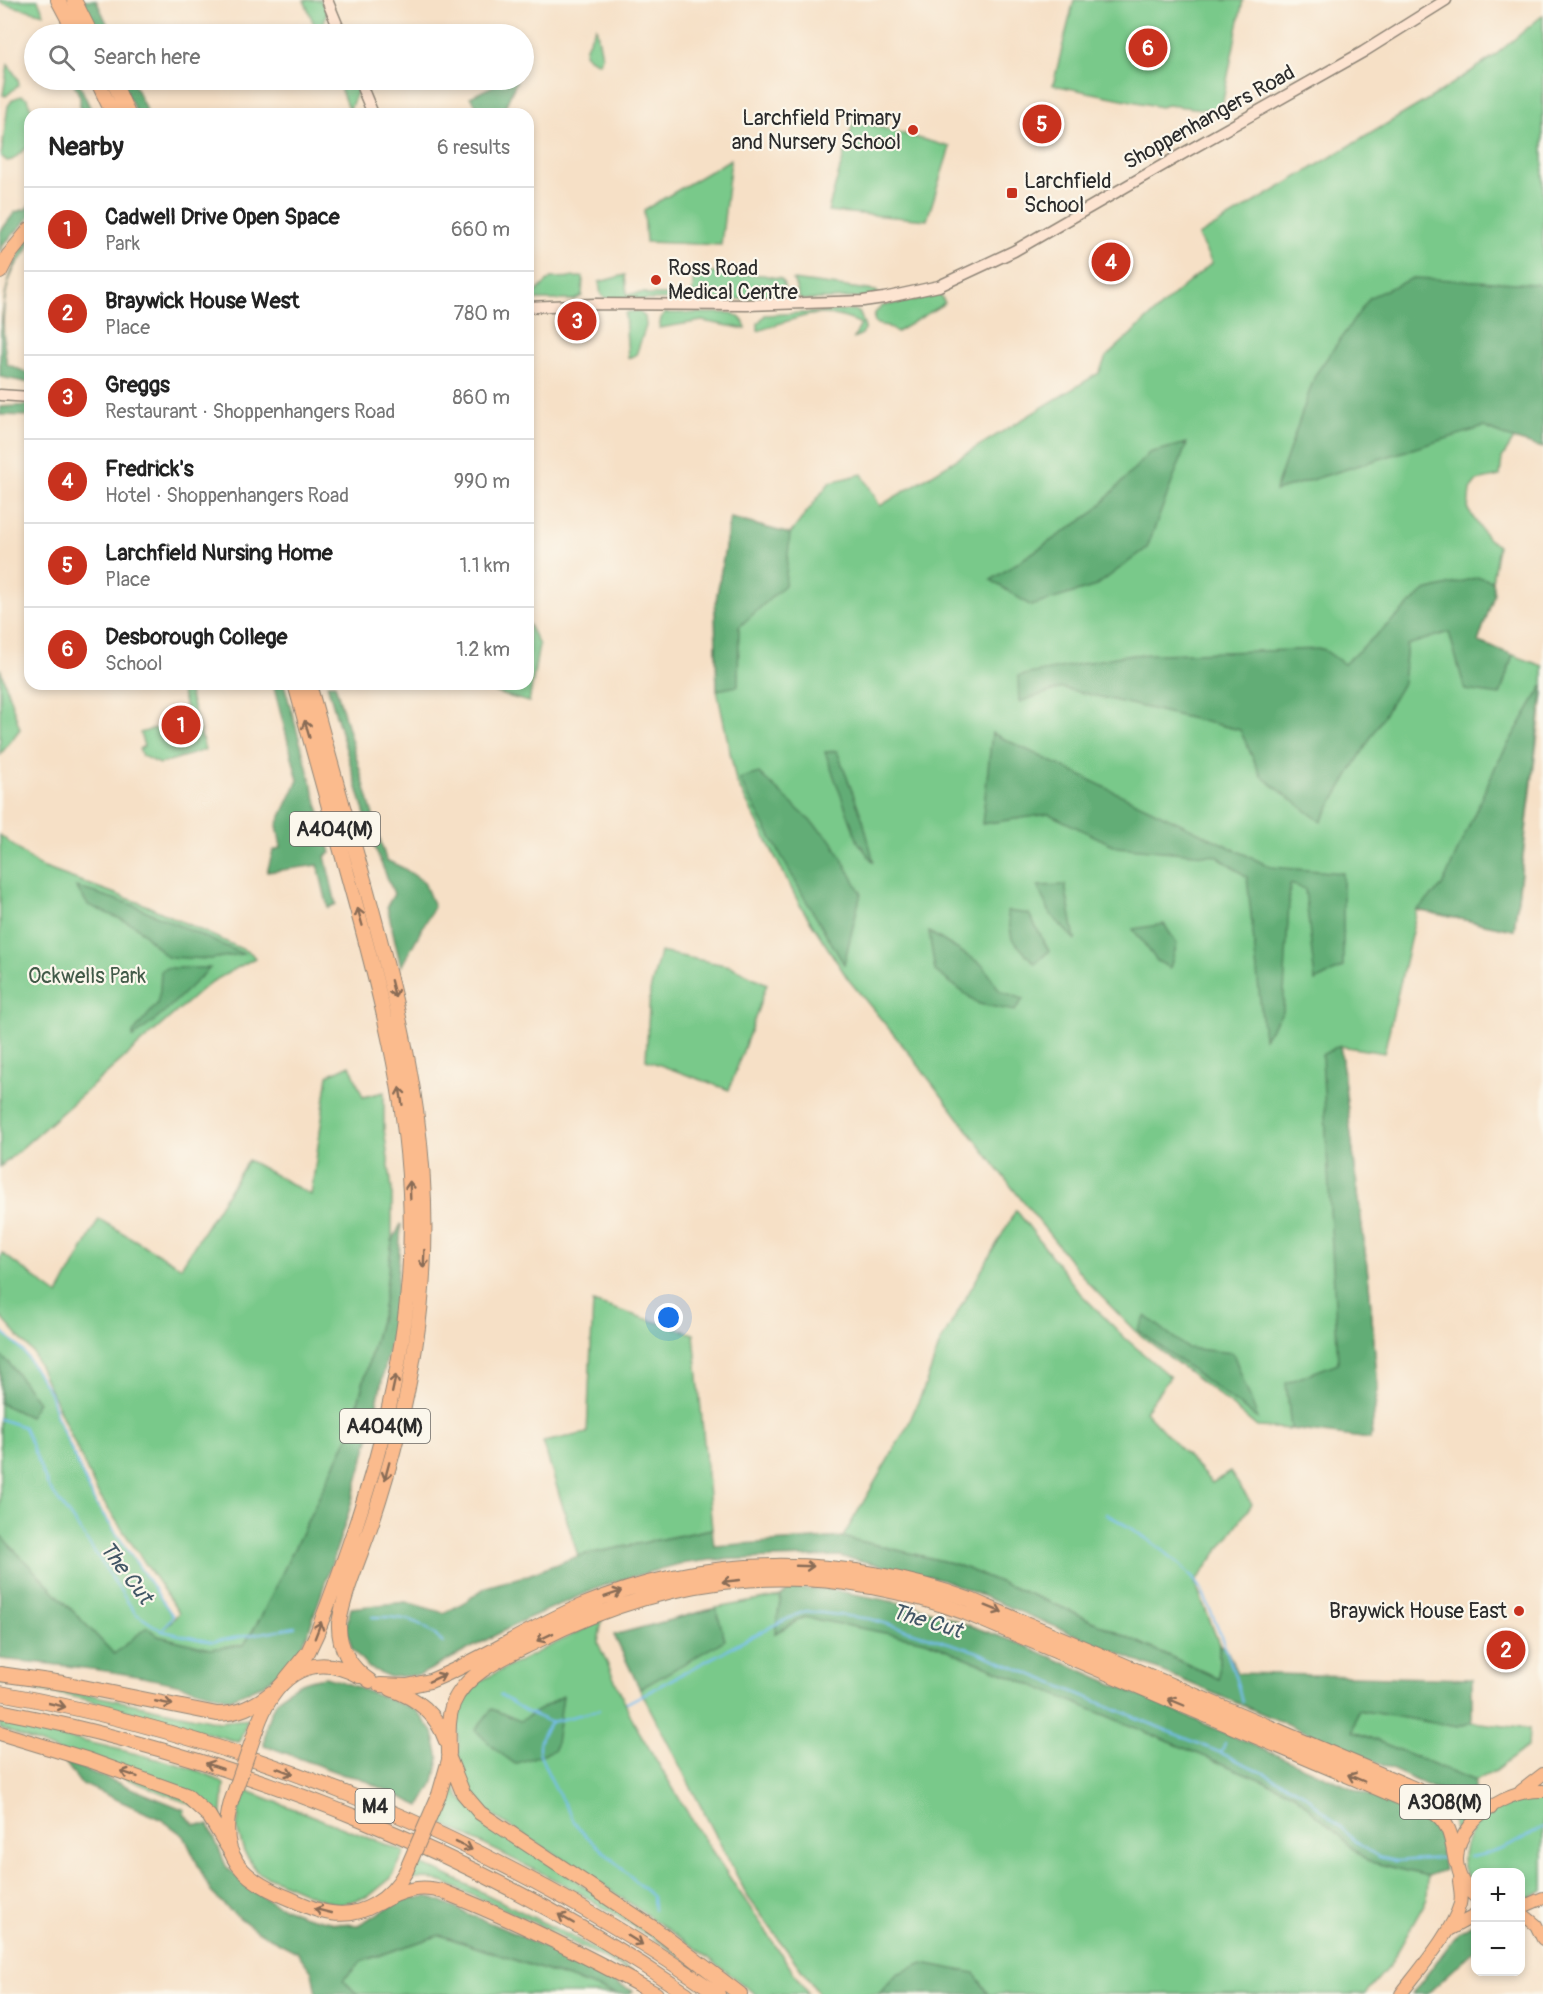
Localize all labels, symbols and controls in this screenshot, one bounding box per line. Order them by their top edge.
search box [24,24,534,90]
pin: 6 [1128,26,1168,70]
icon: search [45,41,78,74]
text: Search here [93,43,200,71]
street label: Shoppenhangers Road [1119,59,1300,176]
pin: 5 [1022,102,1062,146]
place label: Larchfield Primary and Nursery School [732,105,901,156]
marker: Larchfield Primary and Nursery School [906,123,920,137]
text: Nearby [48,131,124,163]
text: 6 results [437,135,510,160]
place label: Larchfield School [1024,168,1112,219]
marker: Larchfield School [1005,186,1019,200]
text: Cadwell Drive Open Space [105,203,340,231]
text: 1 [64,217,71,242]
text: 660 m [451,217,510,242]
text: Park [105,231,140,256]
pin: 4 [1092,240,1130,284]
place label: Ross Road Medical Centre [668,255,799,306]
marker: Ross Road Medical Centre [649,273,663,287]
text: Braywick House West [105,287,299,315]
pin: 3 [558,298,596,344]
text: 2 [62,301,73,326]
text: 780 m [454,301,510,326]
text: Place [105,315,150,340]
text: Greggs [105,371,170,399]
text: 3 [62,385,73,410]
text: 860 m [453,385,510,410]
text: Restaurant · Shoppenhangers Road [105,399,395,424]
text: Fredrick's [105,455,194,483]
text: 4 [62,469,73,494]
text: 990 m [454,469,510,494]
text: Hotel · Shoppenhangers Road [105,483,349,508]
text: Larchfield Nursing Home [105,539,333,567]
text: 5 [62,553,73,578]
text: 1.1 km [460,553,510,578]
text: Place [105,567,150,592]
text: Desborough College [105,623,287,651]
text: 6 [62,637,73,662]
text: 1.2 km [456,637,510,662]
text: School [105,651,162,676]
pin: 1 [162,702,201,748]
one-way arrow [301,720,313,739]
road number: A404(M) [290,812,380,846]
one-way arrow [353,908,365,927]
park label: Ockwells Park [28,963,146,990]
one-way arrow [387,979,399,998]
one-way arrow [396,1087,407,1106]
one-way arrow [405,1181,416,1201]
one-way arrow [418,1248,429,1268]
your location [654,1303,683,1332]
one-way arrow [389,1375,400,1394]
road number: A404(M) [340,1409,430,1443]
one-way arrow [381,1461,392,1480]
water label: The Cut [93,1536,160,1611]
one-way arrow [794,1560,814,1571]
one-way arrow [721,1576,741,1587]
one-way arrow [603,1587,622,1598]
water label: The Cut [888,1597,967,1645]
place label: Braywick House East [1329,1598,1508,1625]
marker: Braywick House East [1512,1604,1526,1618]
one-way arrow [984,1605,1002,1616]
one-way arrow [313,1621,324,1640]
pin: 2 [1486,1628,1526,1672]
one-way arrow [537,1632,555,1644]
one-way arrow [428,1671,446,1683]
one-way arrow [1168,1696,1186,1707]
one-way arrow [154,1698,174,1709]
one-way arrow [48,1699,67,1711]
one-way arrow [205,1760,224,1771]
one-way arrow [275,1766,294,1777]
one-way arrow [120,1768,139,1779]
one-way arrow [1347,1772,1365,1783]
road number: A308(M) [1400,1785,1490,1819]
road number: M4 [356,1789,394,1823]
one-way arrow [455,1841,473,1853]
map controls [1471,1868,1525,1976]
button: + [1471,1868,1525,1922]
one-way arrow [314,1904,333,1916]
one-way arrow [557,1913,575,1924]
button: − [1471,1922,1525,1976]
one-way arrow [627,1933,644,1946]

